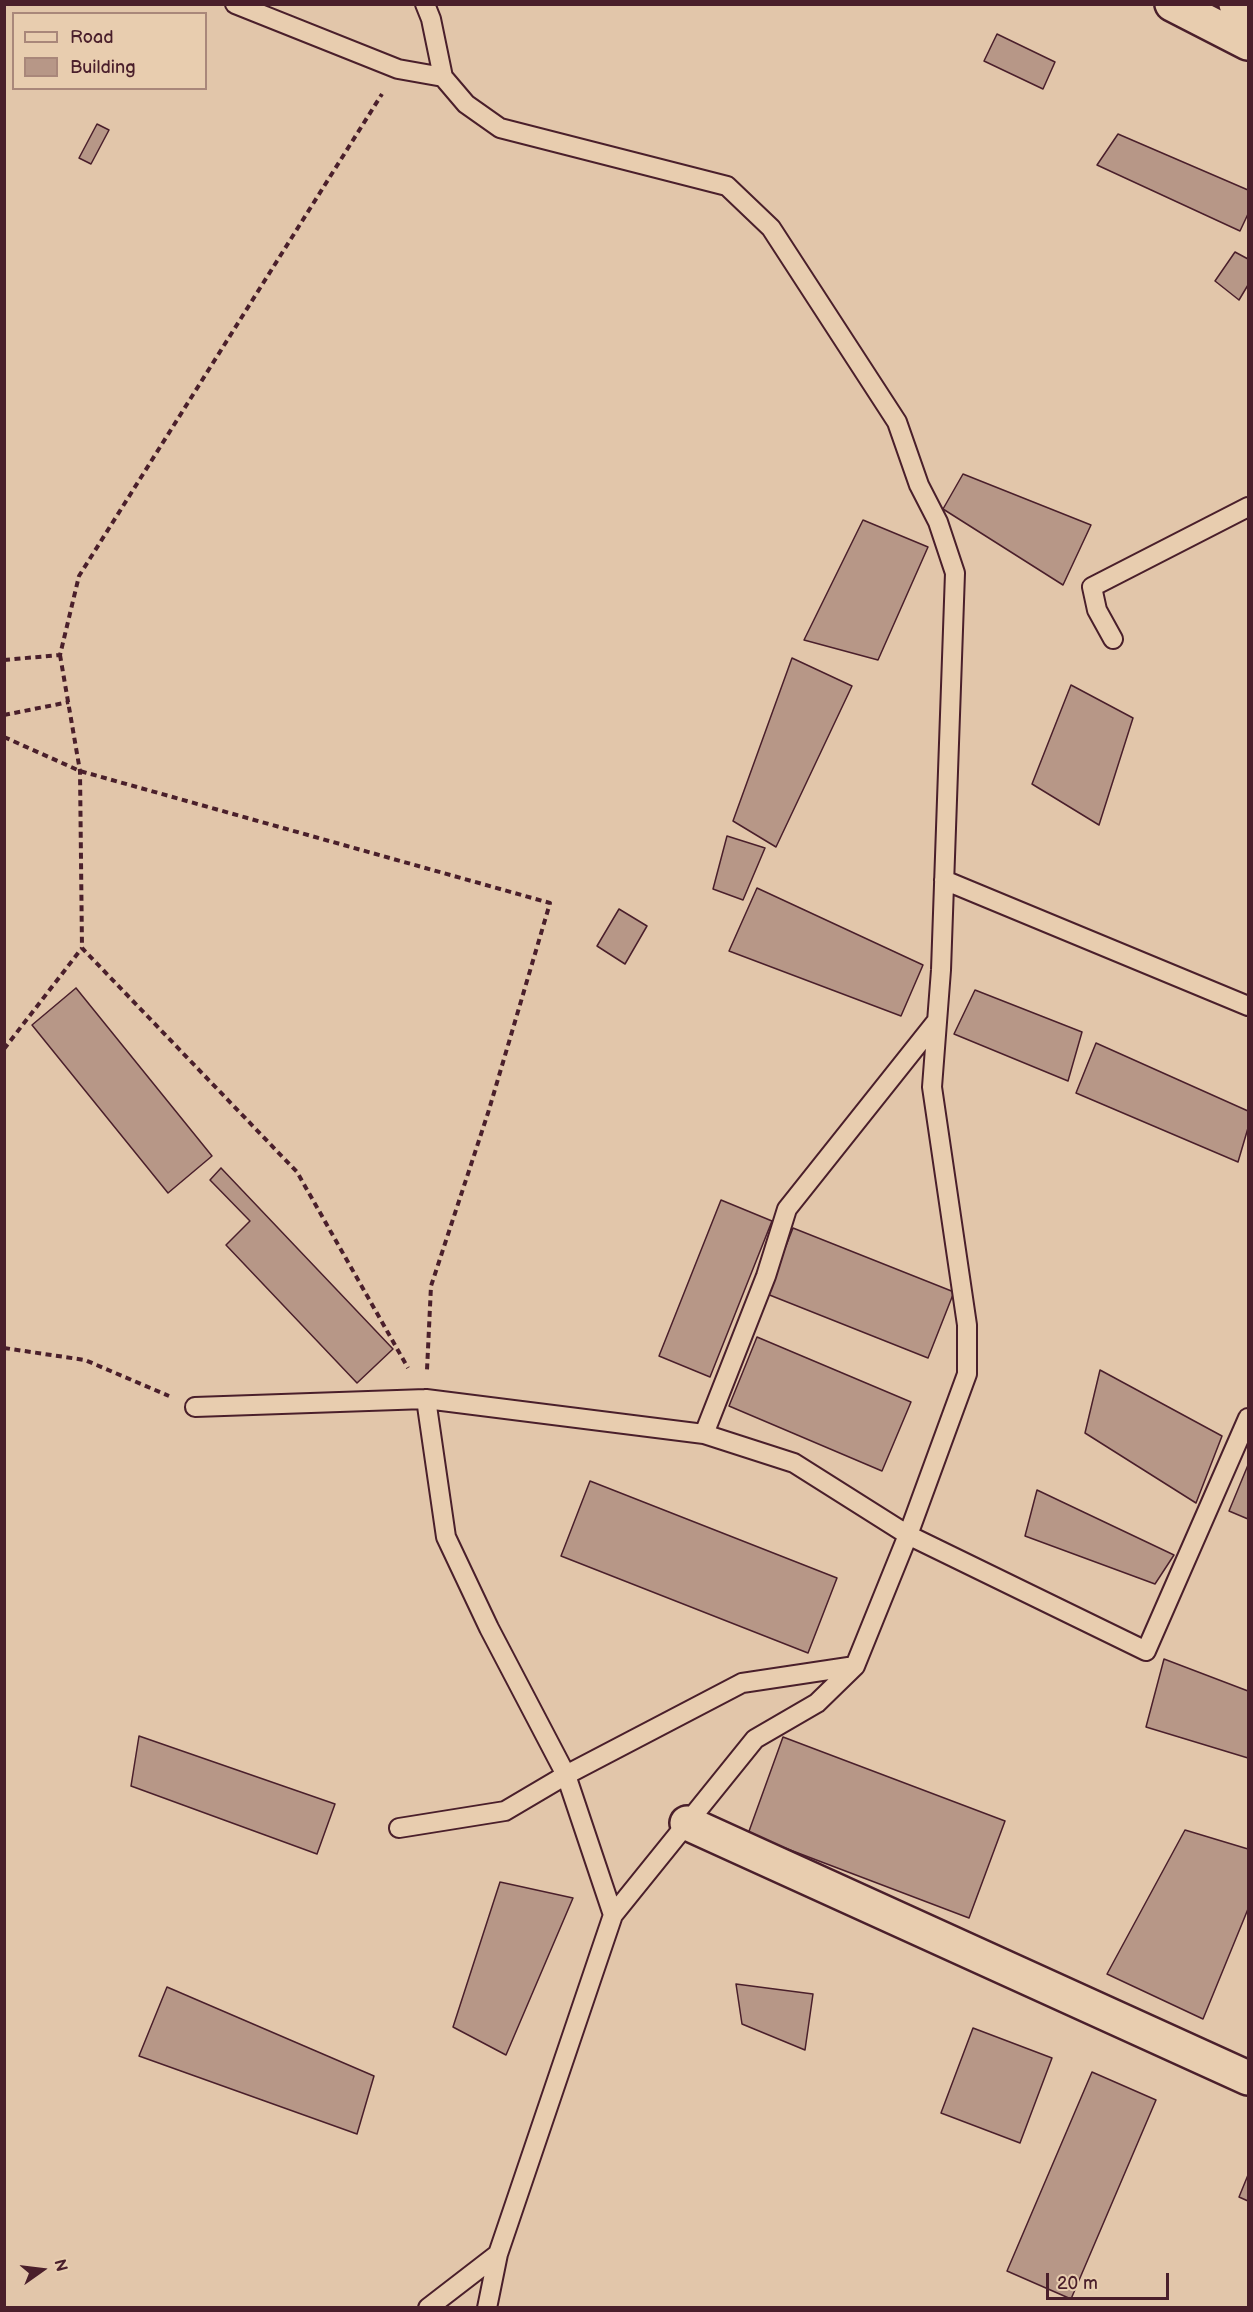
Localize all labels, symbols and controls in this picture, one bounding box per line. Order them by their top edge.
legend [12,12,207,90]
text: Road [70,27,114,48]
text: Building [70,57,136,78]
north arrow [12,2240,72,2300]
text: N [49,2257,71,2274]
scale bar [1049,2261,1172,2299]
text: 20 m [1057,2273,1098,2294]

